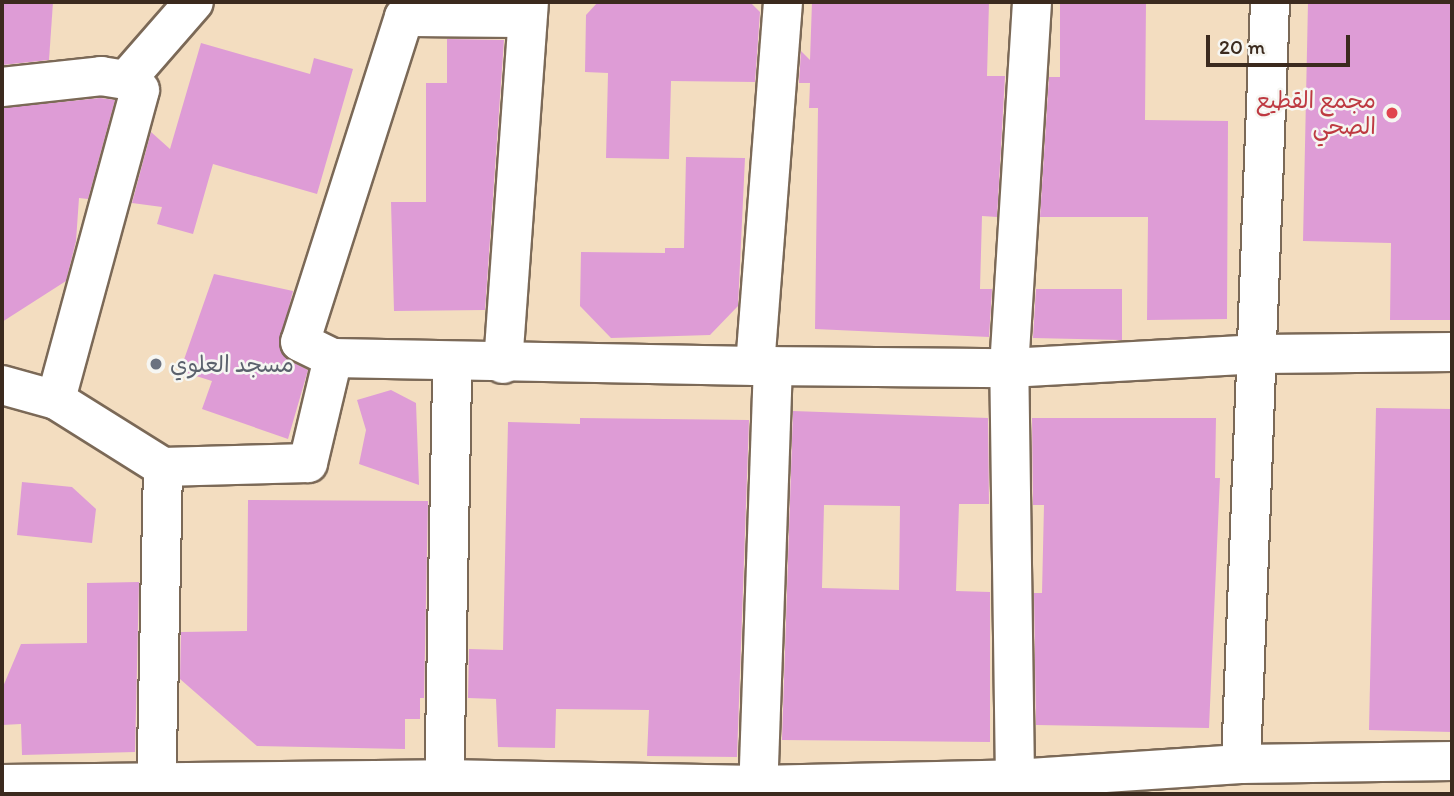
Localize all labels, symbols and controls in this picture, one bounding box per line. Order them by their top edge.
scale bar [1209,21,1352,65]
text: 20 m [1219,34,1265,59]
place label: مجمع القطيع الصحي [1256,86,1376,140]
marker: مجمع القطيع الصحي [1382,103,1402,123]
place label: مسجد العلوي [170,350,294,378]
marker: مسجد العلوي [148,356,164,372]

